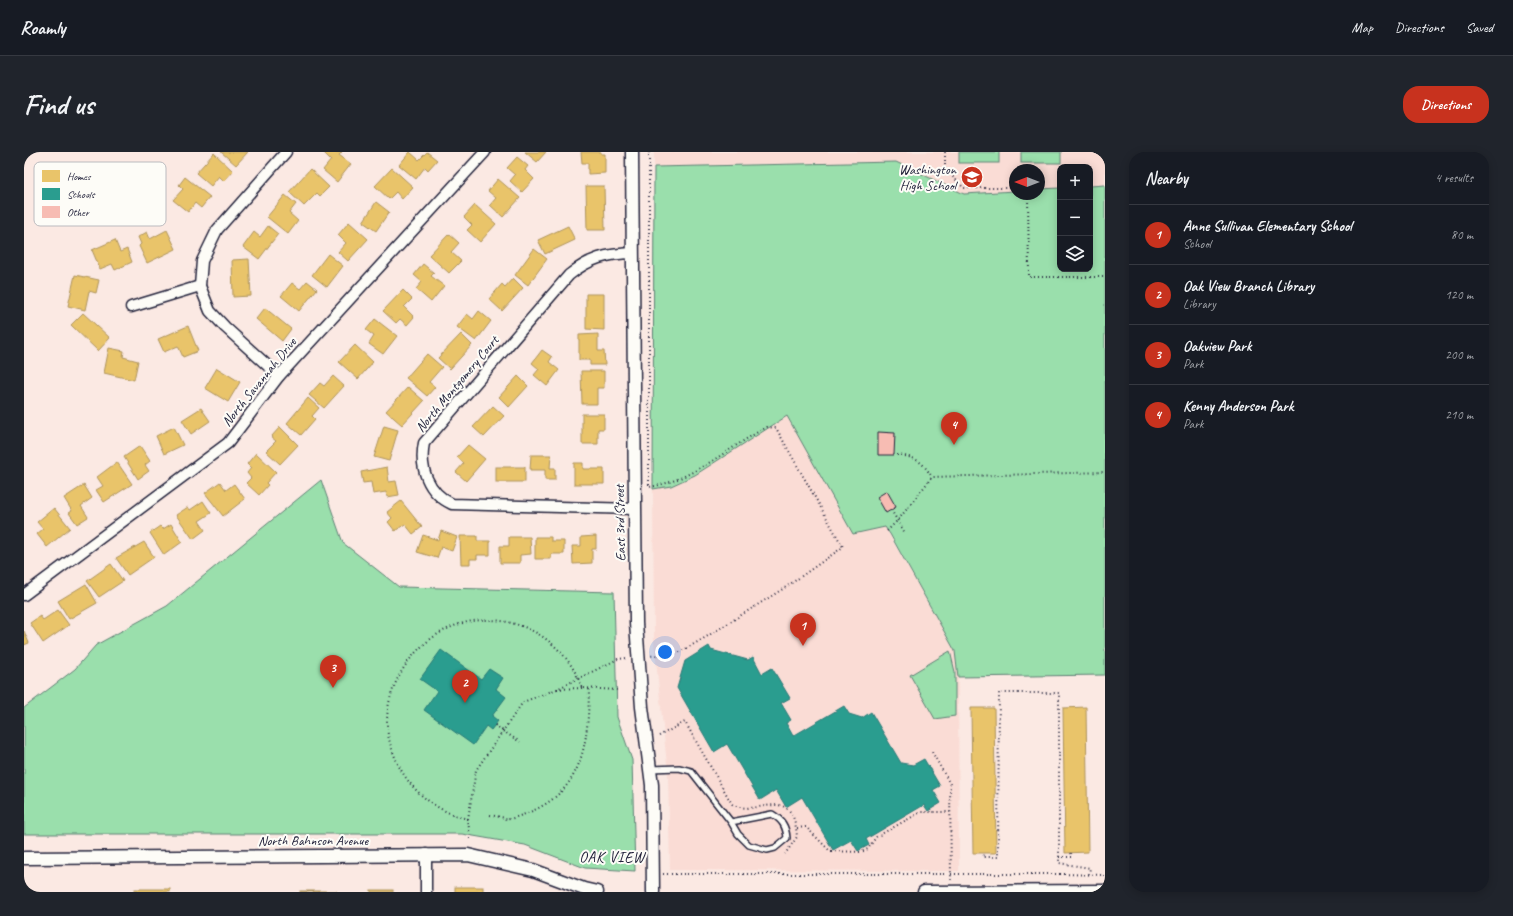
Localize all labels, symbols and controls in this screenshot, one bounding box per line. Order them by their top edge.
text: Roamly [20,16,66,40]
text: Map [1352,19,1373,36]
text: Directions [1395,19,1444,36]
text: Saved [1466,19,1493,36]
button: Directions [1403,86,1489,123]
text: Find us [24,87,94,122]
place label: Washington High School [899,161,959,194]
legend [34,162,166,226]
school or university icon: Washington High School [959,164,985,190]
north arrow [1009,164,1045,200]
map controls [1057,164,1093,272]
button: + [1057,164,1093,200]
text: Nearby [1145,168,1188,189]
text: Homes [67,169,92,183]
text: 4 results [1435,170,1473,186]
text: Schools [67,187,96,201]
button: − [1057,200,1093,236]
text: Other [67,205,90,219]
text: Anne Sullivan Elementary School [1183,217,1352,236]
text: 1 [1155,227,1161,243]
text: 80 m [1451,227,1473,243]
button: layers [1057,236,1093,272]
text: School [1183,236,1211,252]
text: Oak View Branch Library [1183,277,1314,296]
text: 2 [1155,287,1161,303]
text: 120 m [1445,287,1473,303]
text: Library [1183,296,1216,312]
street label: North Montgomery Court [412,331,503,436]
street label: North Savannah Drive [218,333,301,430]
text: Oakview Park [1183,337,1251,356]
text: 3 [1155,347,1161,363]
text: 200 m [1445,347,1473,363]
text: Park [1183,356,1204,372]
text: Kenny Anderson Park [1183,397,1293,416]
text: 4 [1155,407,1161,423]
text: 210 m [1445,407,1473,423]
pin: 4 [941,412,967,445]
text: Park [1183,416,1204,432]
street label: East 3rd Street [611,483,629,562]
pin: 1 [790,613,816,646]
your location [655,642,675,662]
pin: 3 [320,655,346,688]
pin: 2 [452,670,478,703]
street label: North Bahnson Avenue [258,832,369,849]
district label: OAK VIEW [579,848,647,867]

